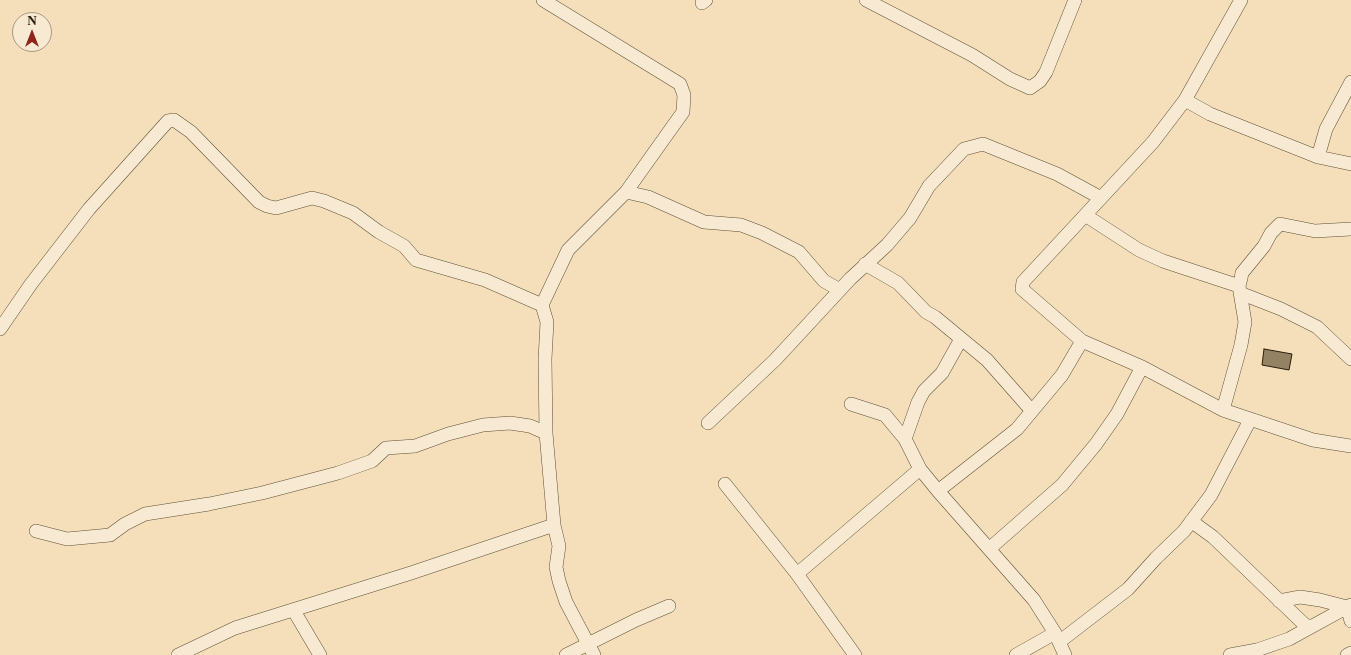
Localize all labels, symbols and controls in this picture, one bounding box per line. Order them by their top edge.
north arrow [12,12,52,52]
text: N [27,14,37,28]

